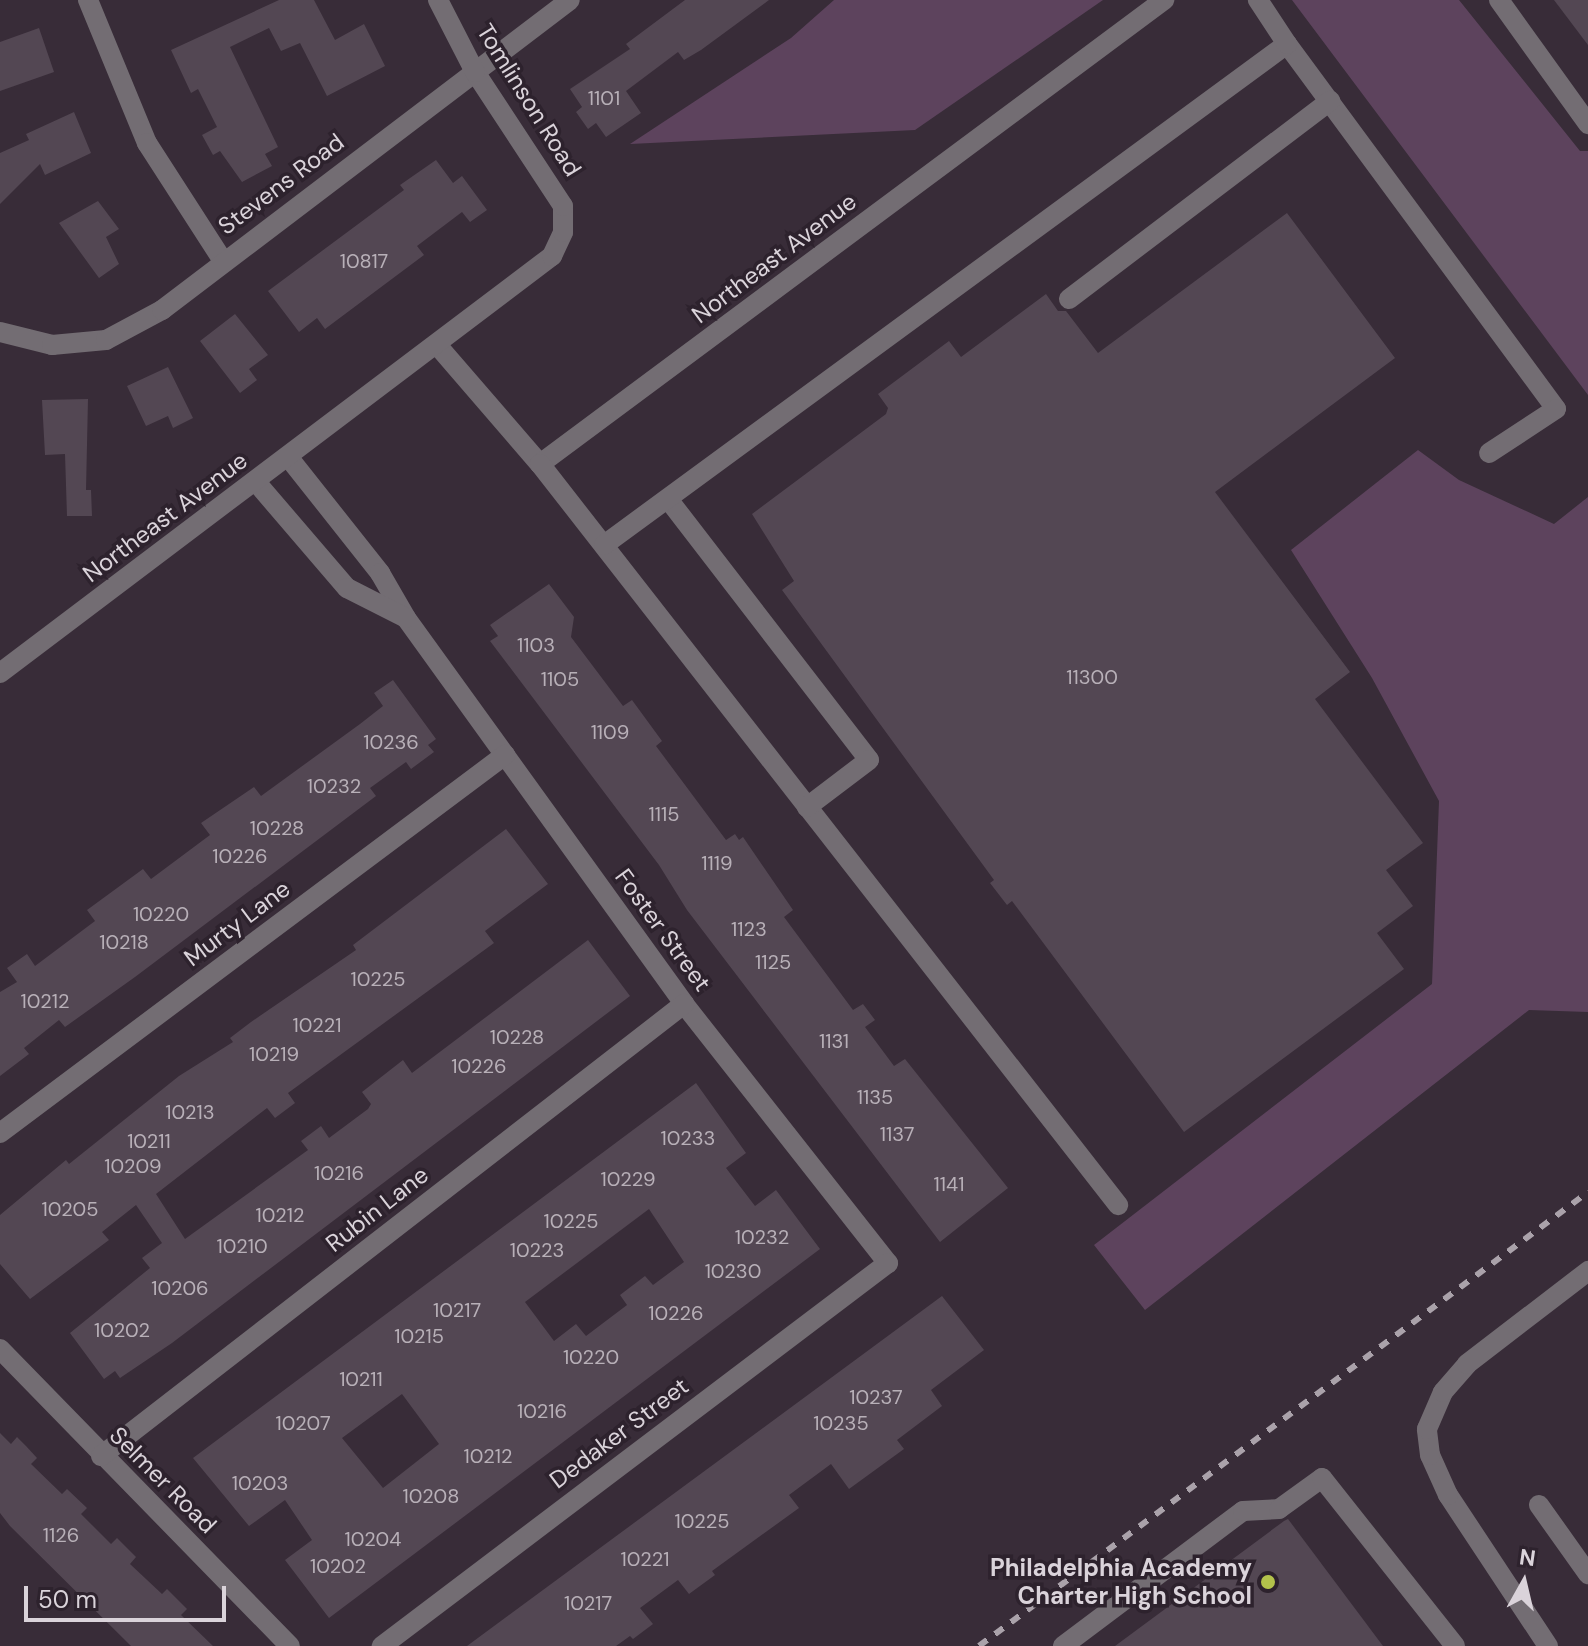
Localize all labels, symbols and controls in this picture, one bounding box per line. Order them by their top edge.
street label: Tomlinson Road [471,19,587,181]
house number: 1101 [588,86,620,110]
street label: Stevens Road [212,127,350,241]
street label: Northeast Avenue [686,187,862,329]
house number: 10817 [340,249,388,273]
street label: Northeast Avenue [77,446,253,588]
house number: 1103 [517,633,555,657]
house number: 11300 [1066,665,1118,689]
house number: 1105 [541,667,579,691]
house number: 1109 [591,720,629,744]
house number: 10236 [363,730,419,754]
house number: 10232 [307,774,361,798]
house number: 1115 [649,802,679,826]
house number: 10228 [250,816,304,840]
house number: 10226 [212,844,268,868]
house number: 1119 [701,851,733,875]
street label: Foster Street [609,863,717,997]
street label: Murty Lane [178,874,296,972]
house number: 10220 [133,902,189,926]
house number: 1123 [731,917,767,941]
house number: 10218 [99,930,149,954]
house number: 1125 [755,950,791,974]
house number: 10225 [351,967,405,991]
house number: 10212 [21,989,69,1013]
house number: 10221 [293,1013,341,1037]
house number: 10228 [490,1025,544,1049]
house number: 1131 [819,1029,849,1053]
house number: 10219 [249,1042,299,1066]
house number: 10226 [451,1054,507,1078]
house number: 1135 [857,1085,893,1109]
house number: 10213 [165,1100,215,1124]
house number: 1137 [880,1122,914,1146]
house number: 10233 [661,1126,715,1150]
house number: 10211 [127,1129,171,1153]
house number: 10209 [104,1154,162,1178]
street label: Rubin Lane [320,1160,434,1258]
house number: 10216 [314,1161,364,1185]
house number: 10229 [600,1167,656,1191]
house number: 1141 [934,1172,964,1196]
house number: 10205 [42,1197,98,1221]
house number: 10212 [256,1203,304,1227]
house number: 10225 [544,1209,598,1233]
house number: 10232 [735,1225,789,1249]
house number: 10210 [216,1234,268,1258]
house number: 10223 [510,1238,564,1262]
house number: 10230 [705,1259,761,1283]
house number: 10206 [151,1276,209,1300]
house number: 10217 [433,1298,481,1322]
house number: 10226 [648,1301,704,1325]
house number: 10202 [94,1318,150,1342]
house number: 10215 [394,1324,444,1348]
house number: 10220 [563,1345,619,1369]
house number: 10211 [339,1367,383,1391]
street label: Dedaker Street [544,1371,694,1495]
house number: 10237 [849,1385,903,1409]
house number: 10216 [517,1399,567,1423]
house number: 10207 [275,1411,331,1435]
house number: 10235 [813,1411,869,1435]
street label: Selmer Road [104,1421,222,1539]
house number: 10212 [464,1444,512,1468]
house number: 10203 [232,1471,288,1495]
house number: 10208 [403,1484,459,1508]
house number: 10225 [675,1509,729,1533]
house number: 1126 [43,1523,79,1547]
house number: 10204 [345,1527,401,1551]
north arrow [1484,1542,1564,1622]
text: N [1517,1542,1537,1573]
house number: 10221 [621,1547,669,1571]
house number: 10202 [310,1554,366,1578]
place label: Philadelphia Academy Charter High School [990,1554,1252,1610]
scale bar [28,1570,230,1620]
marker: Philadelphia Academy Charter High School [1259,1573,1277,1591]
text: 50 m [38,1584,97,1615]
house number: 10217 [564,1591,612,1615]

